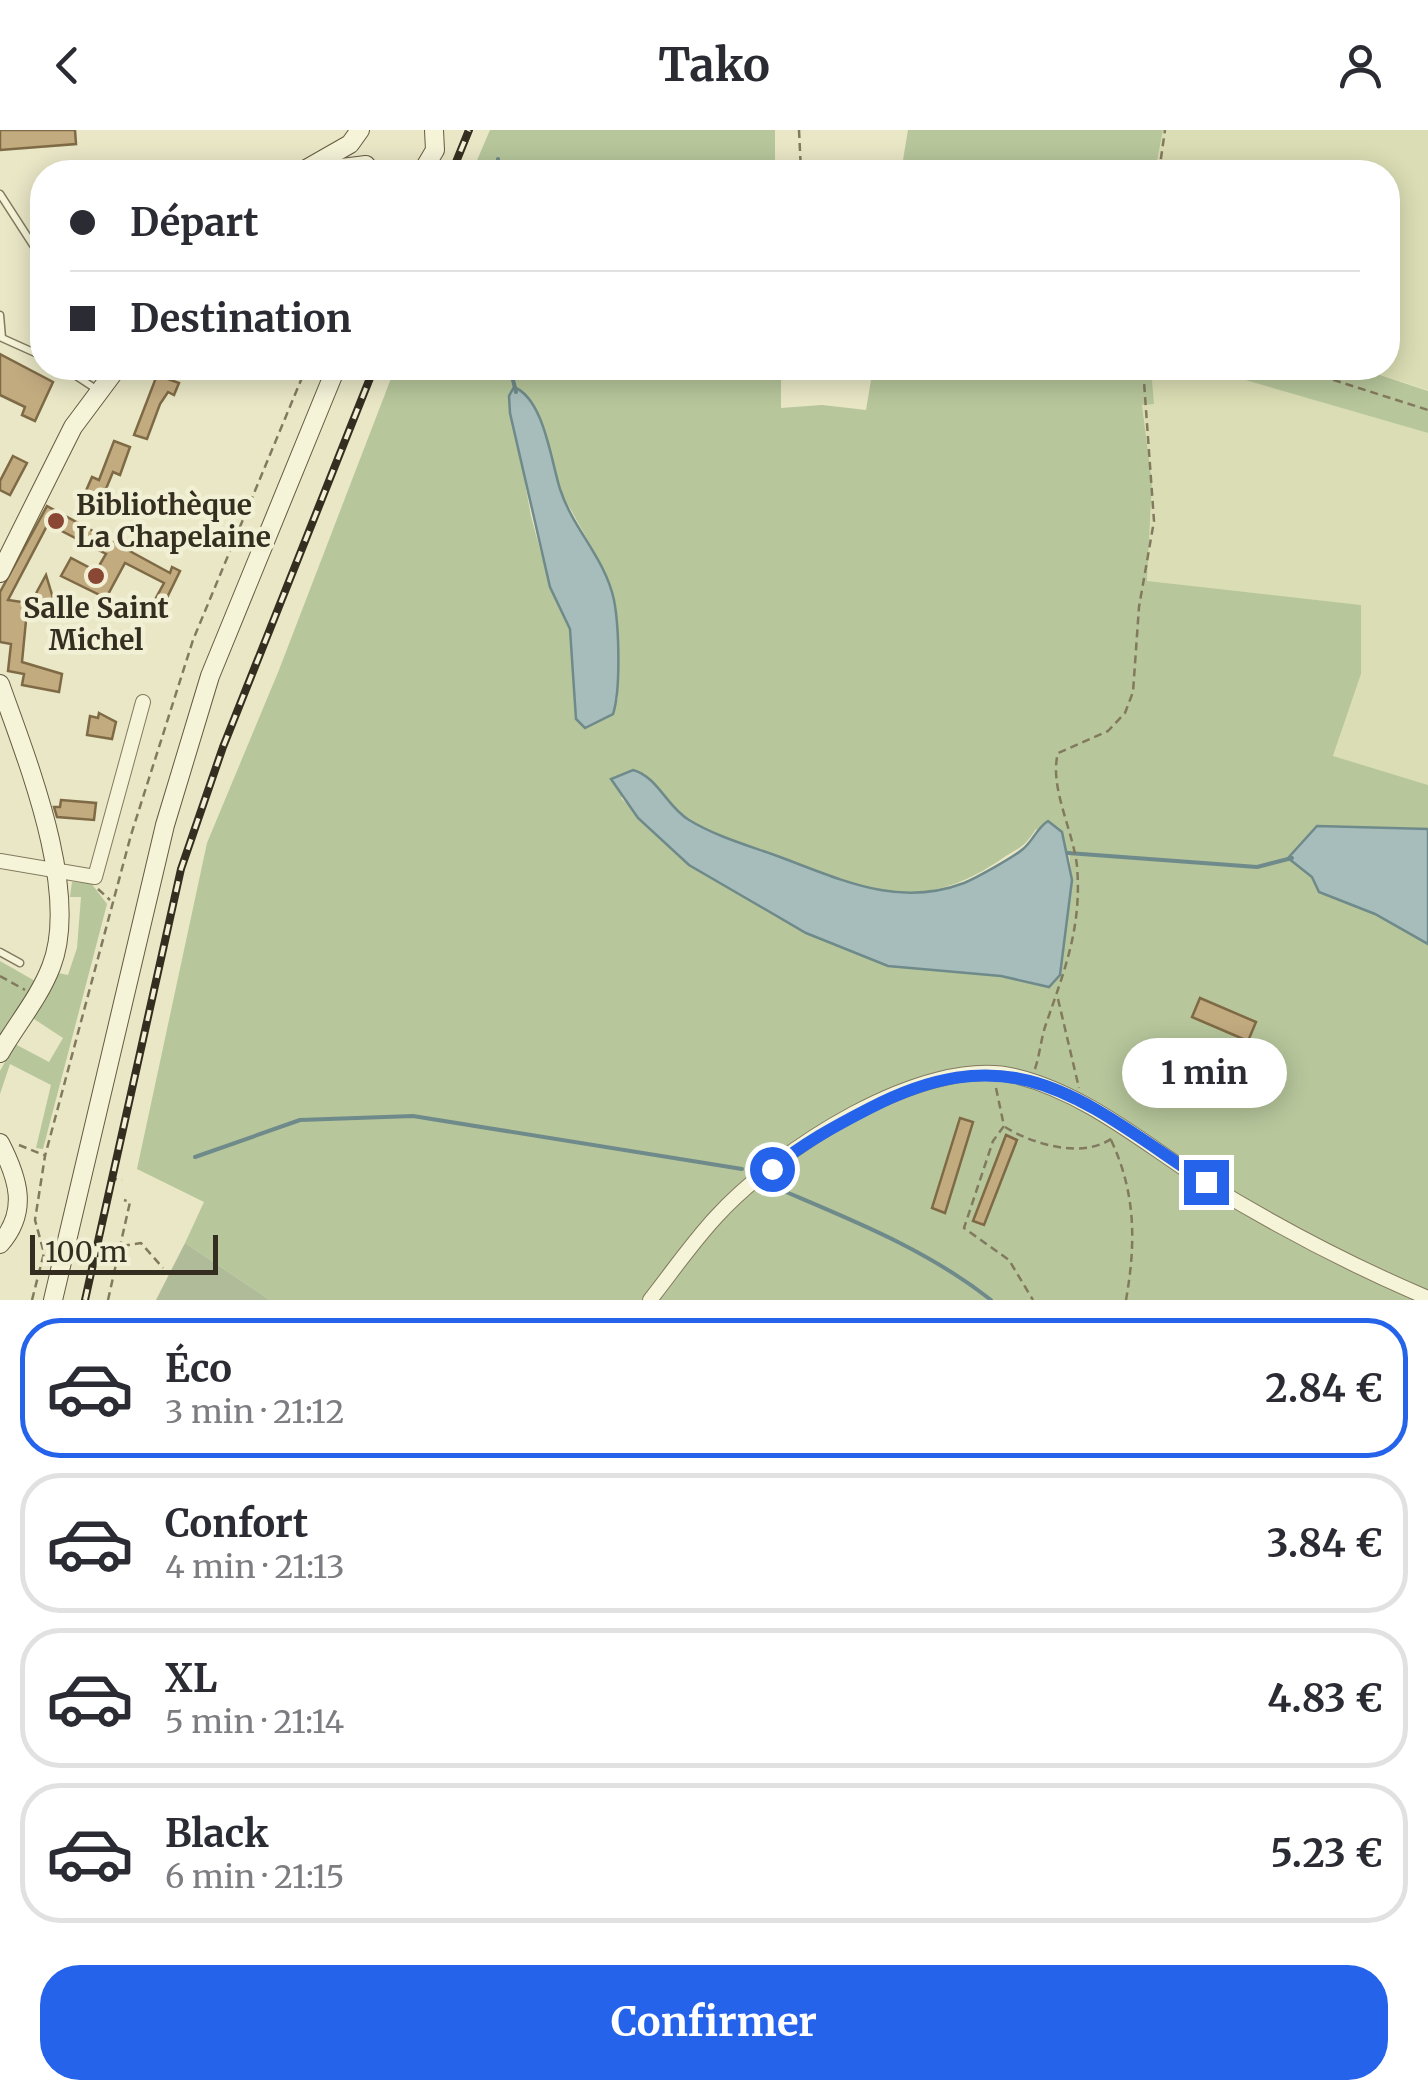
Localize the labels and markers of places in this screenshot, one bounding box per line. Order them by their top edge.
place label: Bibliothèque La Chapelaine [76,487,271,555]
marker: Bibliothèque La Chapelaine [45,510,67,532]
marker: Salle Saint Michel [85,565,107,587]
place label: Salle Saint Michel [23,590,169,658]

